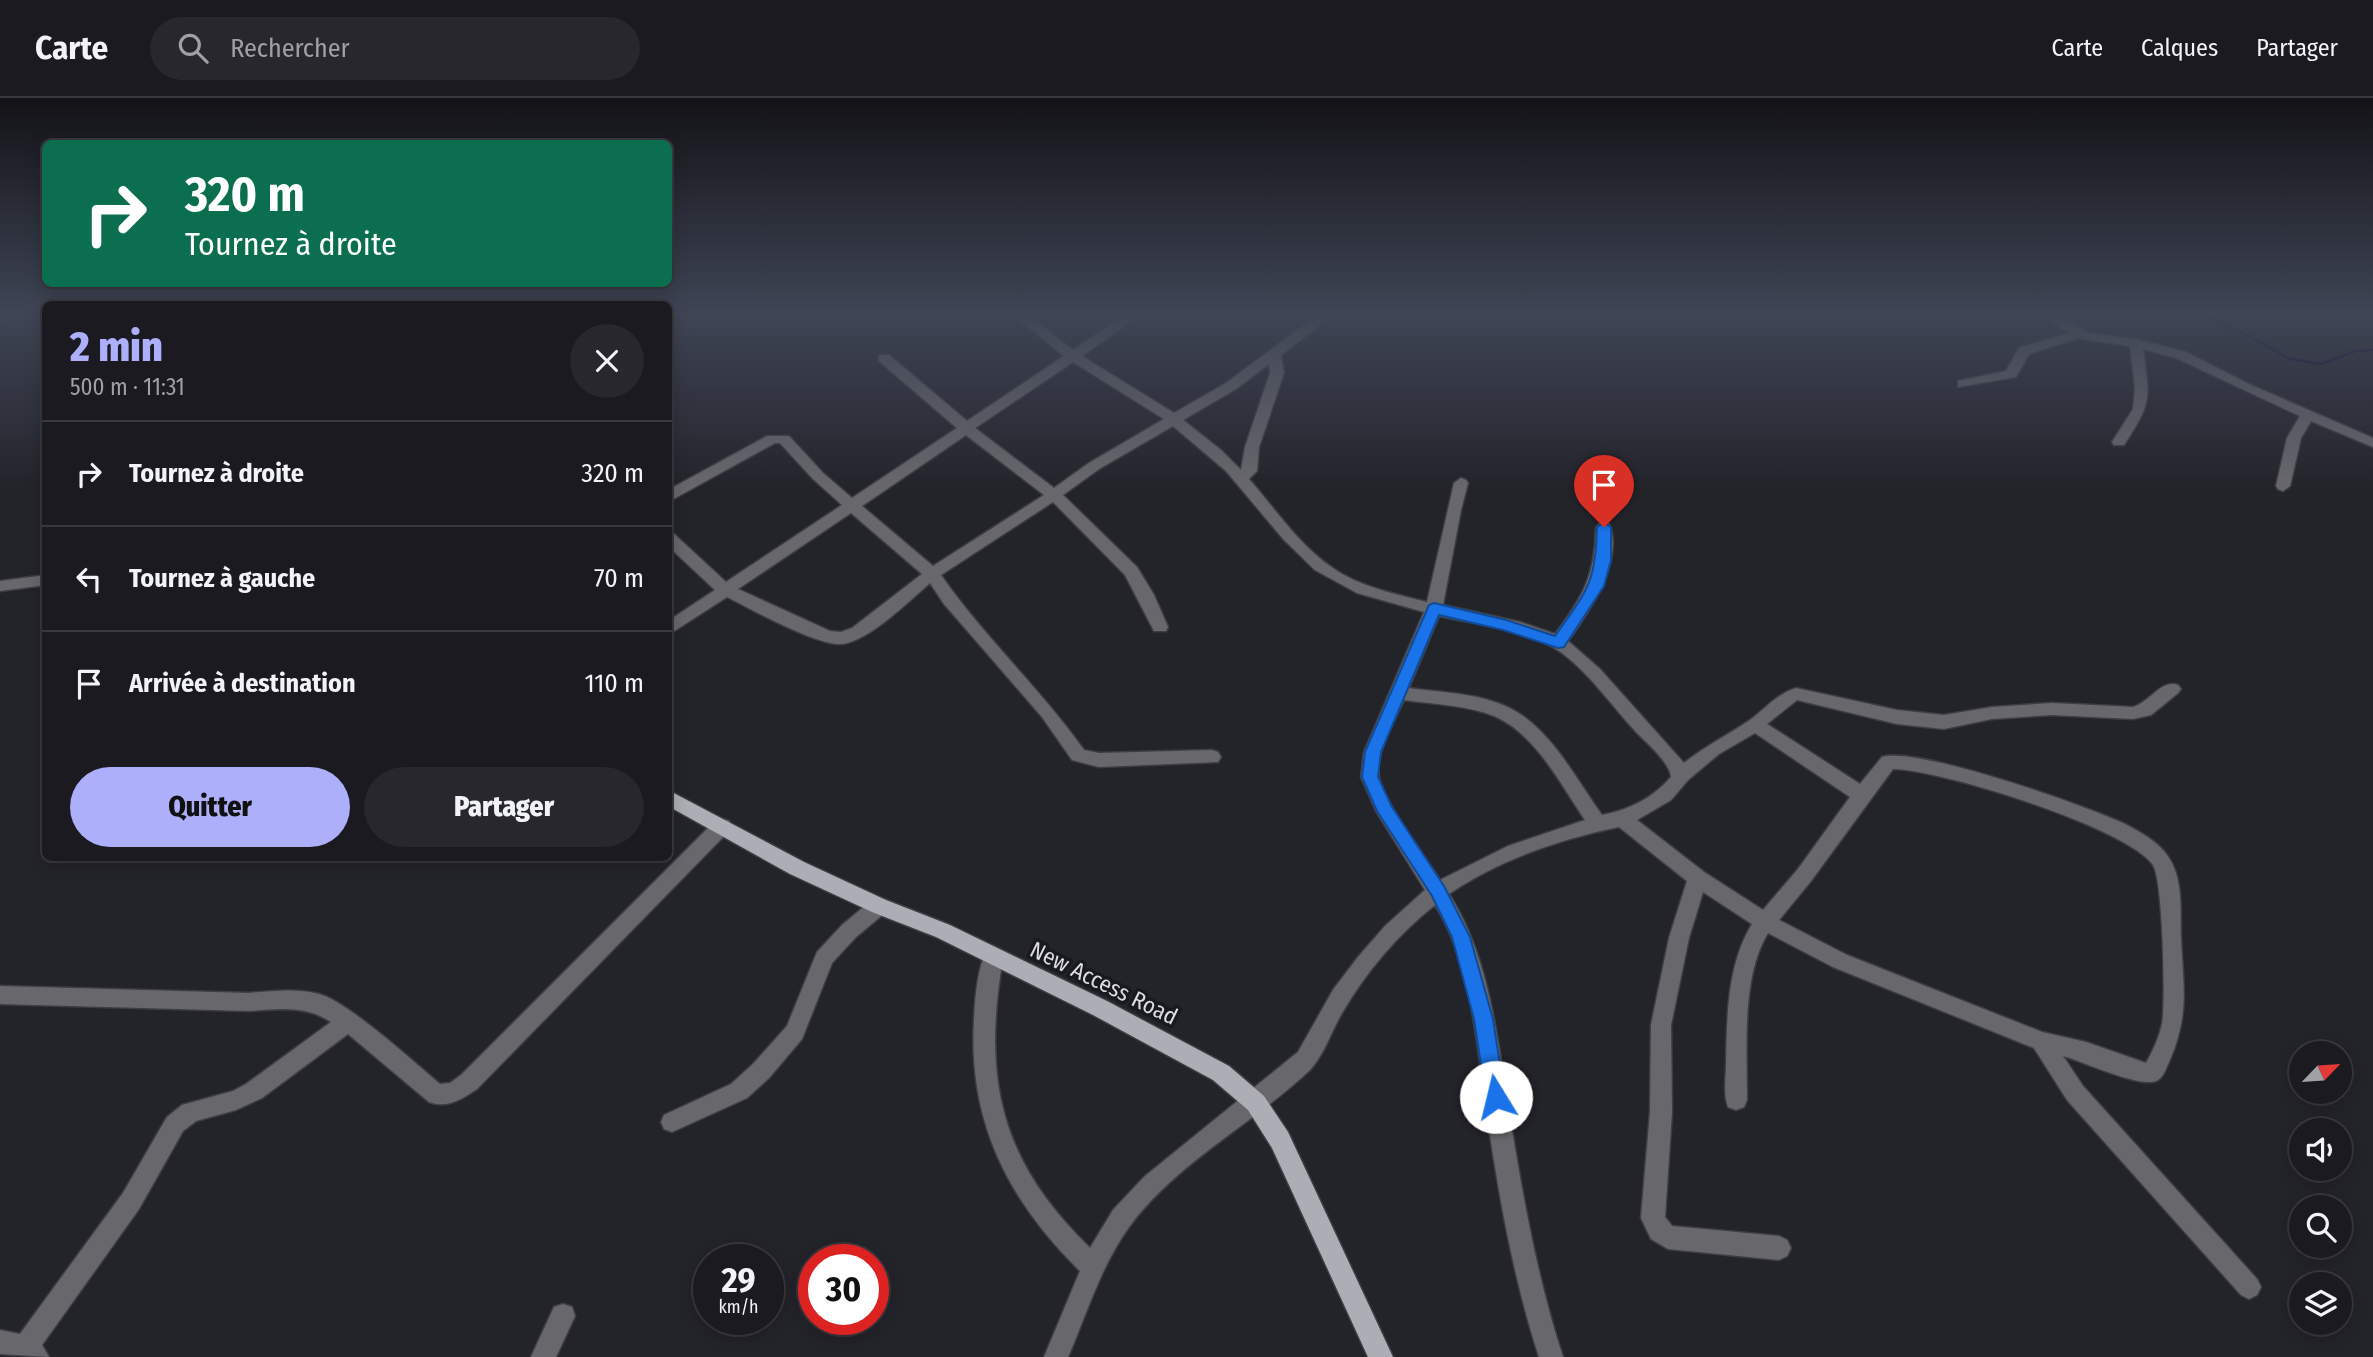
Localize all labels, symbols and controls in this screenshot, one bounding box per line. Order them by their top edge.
search box [150,17,640,80]
text: Carte [35,28,108,68]
icon: search [174,29,212,67]
text: Rechercher [230,33,350,64]
text: Carte [2052,34,2103,62]
text: Calques [2141,34,2218,62]
text: Partager [2256,34,2338,62]
text: 320 m [185,165,305,224]
icon: right [70,168,161,259]
text: Tournez à droite [185,225,397,263]
text: 2 min [70,322,163,372]
button: close [570,324,644,398]
text: 500 m · 11:31 [70,373,185,401]
icon: right [70,455,108,493]
pin [1574,455,1634,527]
text: Tournez à droite [129,458,304,489]
text: 320 m [581,458,644,489]
icon: arrive [1585,466,1623,504]
icon: left [70,560,108,598]
text: Tournez à gauche [129,563,315,594]
text: 70 m [594,563,644,594]
icon: arrive [70,665,108,703]
text: Arrivée à destination [129,668,356,699]
text: 110 m [584,668,644,699]
button: Quitter [70,767,350,847]
button: Partager [364,767,644,847]
street label: New Access Road [1026,935,1182,1031]
north arrow [2289,1041,2352,1104]
map controls [2289,1041,2352,1335]
position arrow [1459,1060,1533,1134]
button: sound [2289,1118,2352,1181]
button: search [2289,1195,2352,1258]
speed limit sign: 30 [798,1244,889,1335]
text: 29 [721,1259,756,1301]
button: layers [2289,1272,2352,1335]
text: km/h [718,1296,759,1318]

